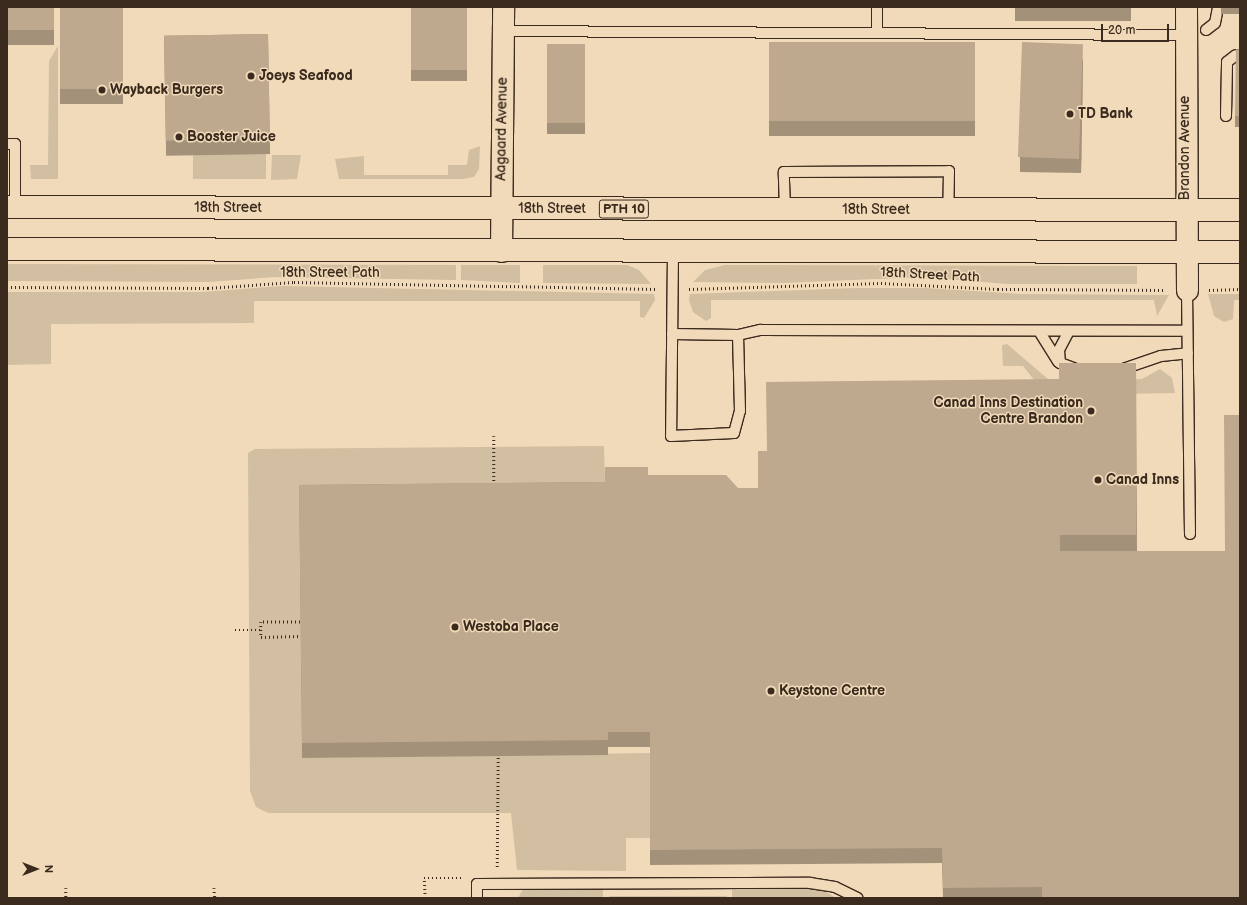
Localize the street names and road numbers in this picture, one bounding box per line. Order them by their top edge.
street label: Aagaard Avenue [493,77,511,181]
street label: Brandon Avenue [1177,96,1193,200]
road number: PTH 10 [598,198,650,220]
street label: 18th Street [194,200,262,216]
street label: 18th Street [518,201,586,217]
street label: 18th Street [842,202,910,218]
street label: 18th Street Path [880,264,980,286]
street label: 18th Street Path [280,265,380,281]

